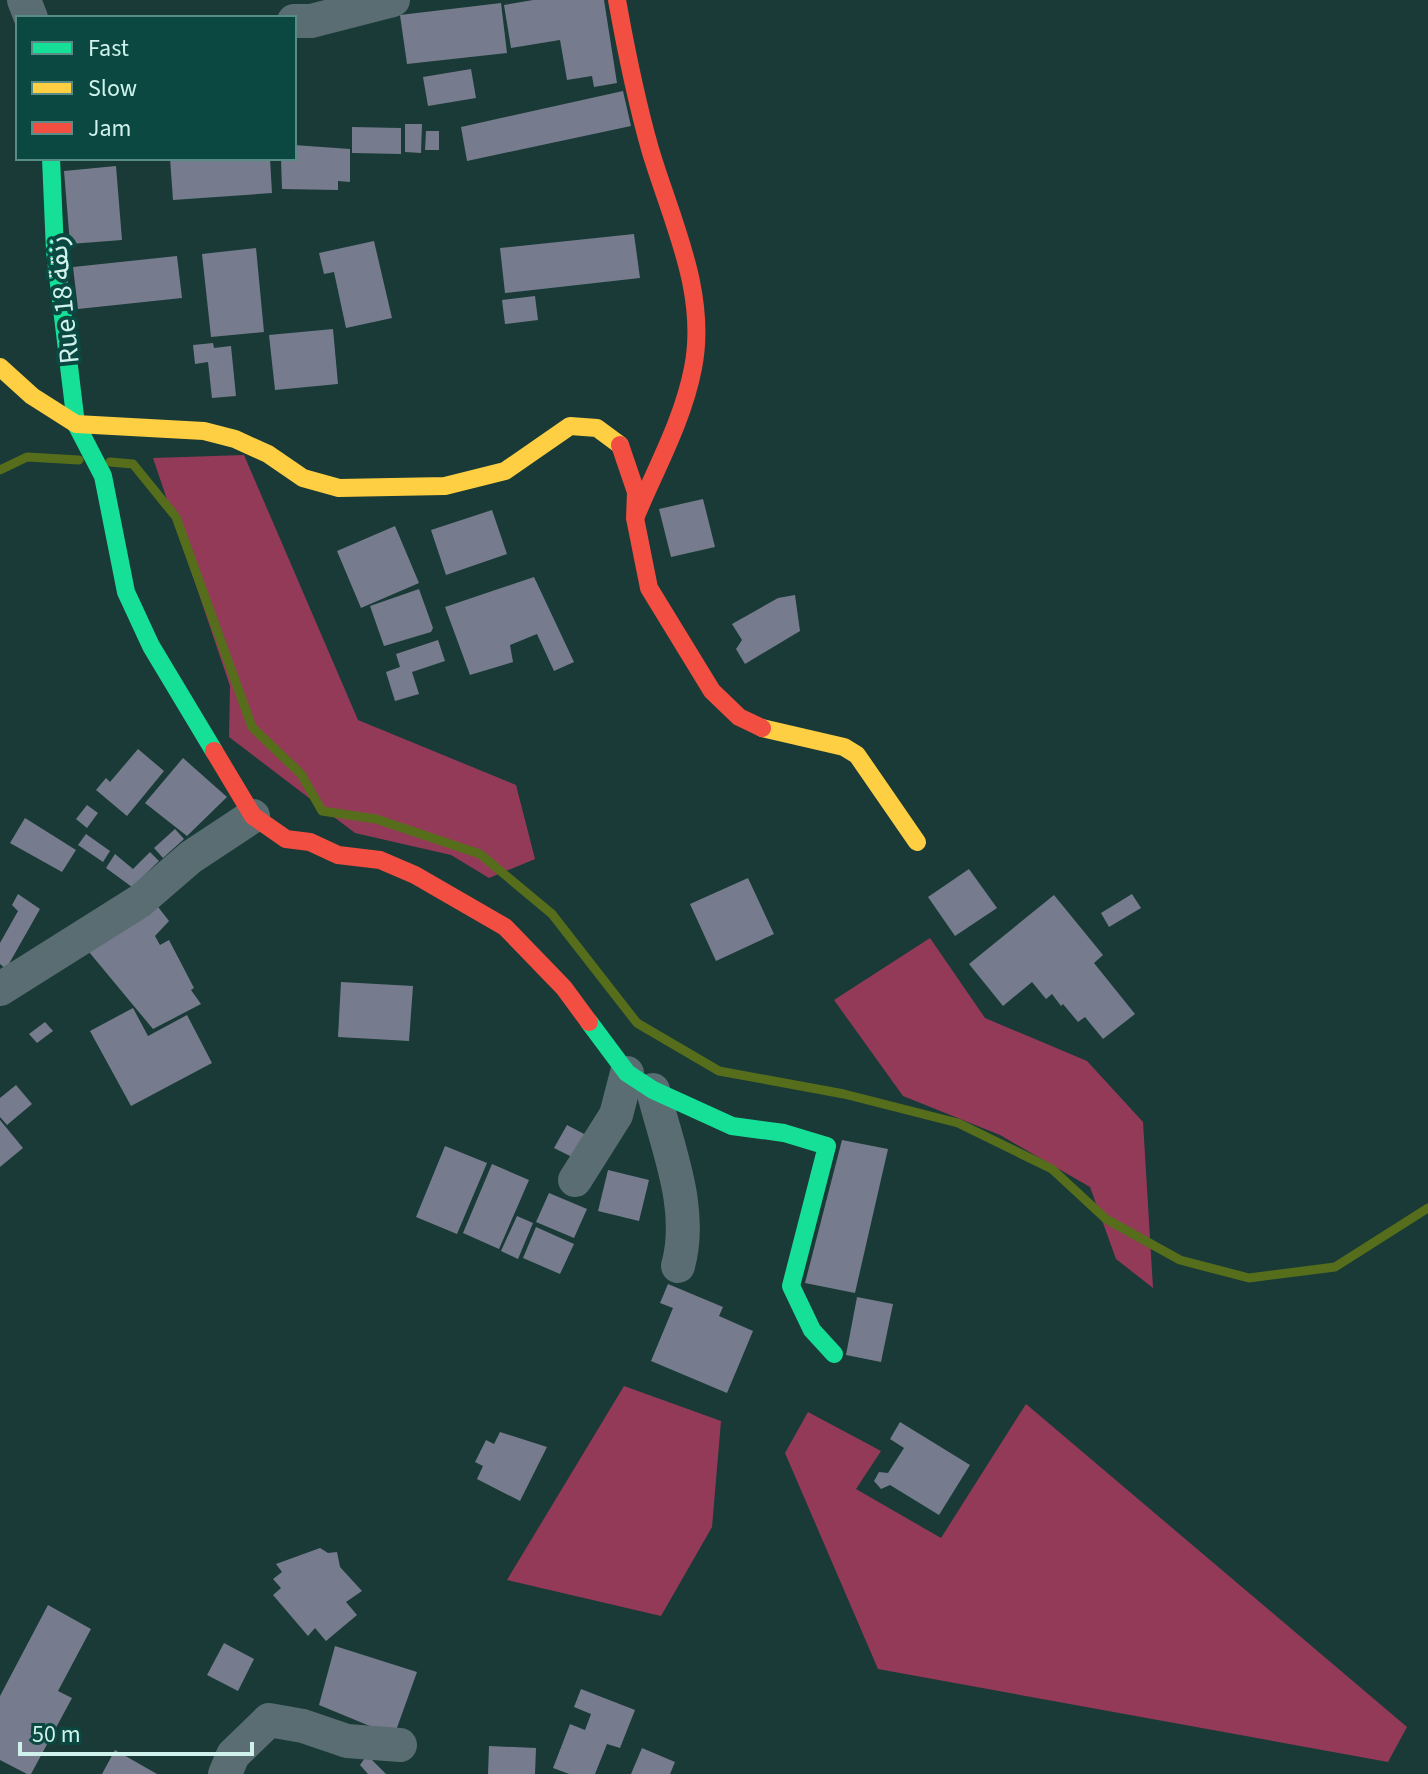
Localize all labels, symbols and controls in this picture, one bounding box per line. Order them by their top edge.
legend [16,16,296,160]
text: Fast [88,31,129,66]
text: Slow [88,71,137,106]
text: Jam [88,111,132,146]
street label: Rue 18 زنقة [36,234,90,366]
scale bar [20,1706,252,1756]
text: 50 m [32,1717,81,1752]

